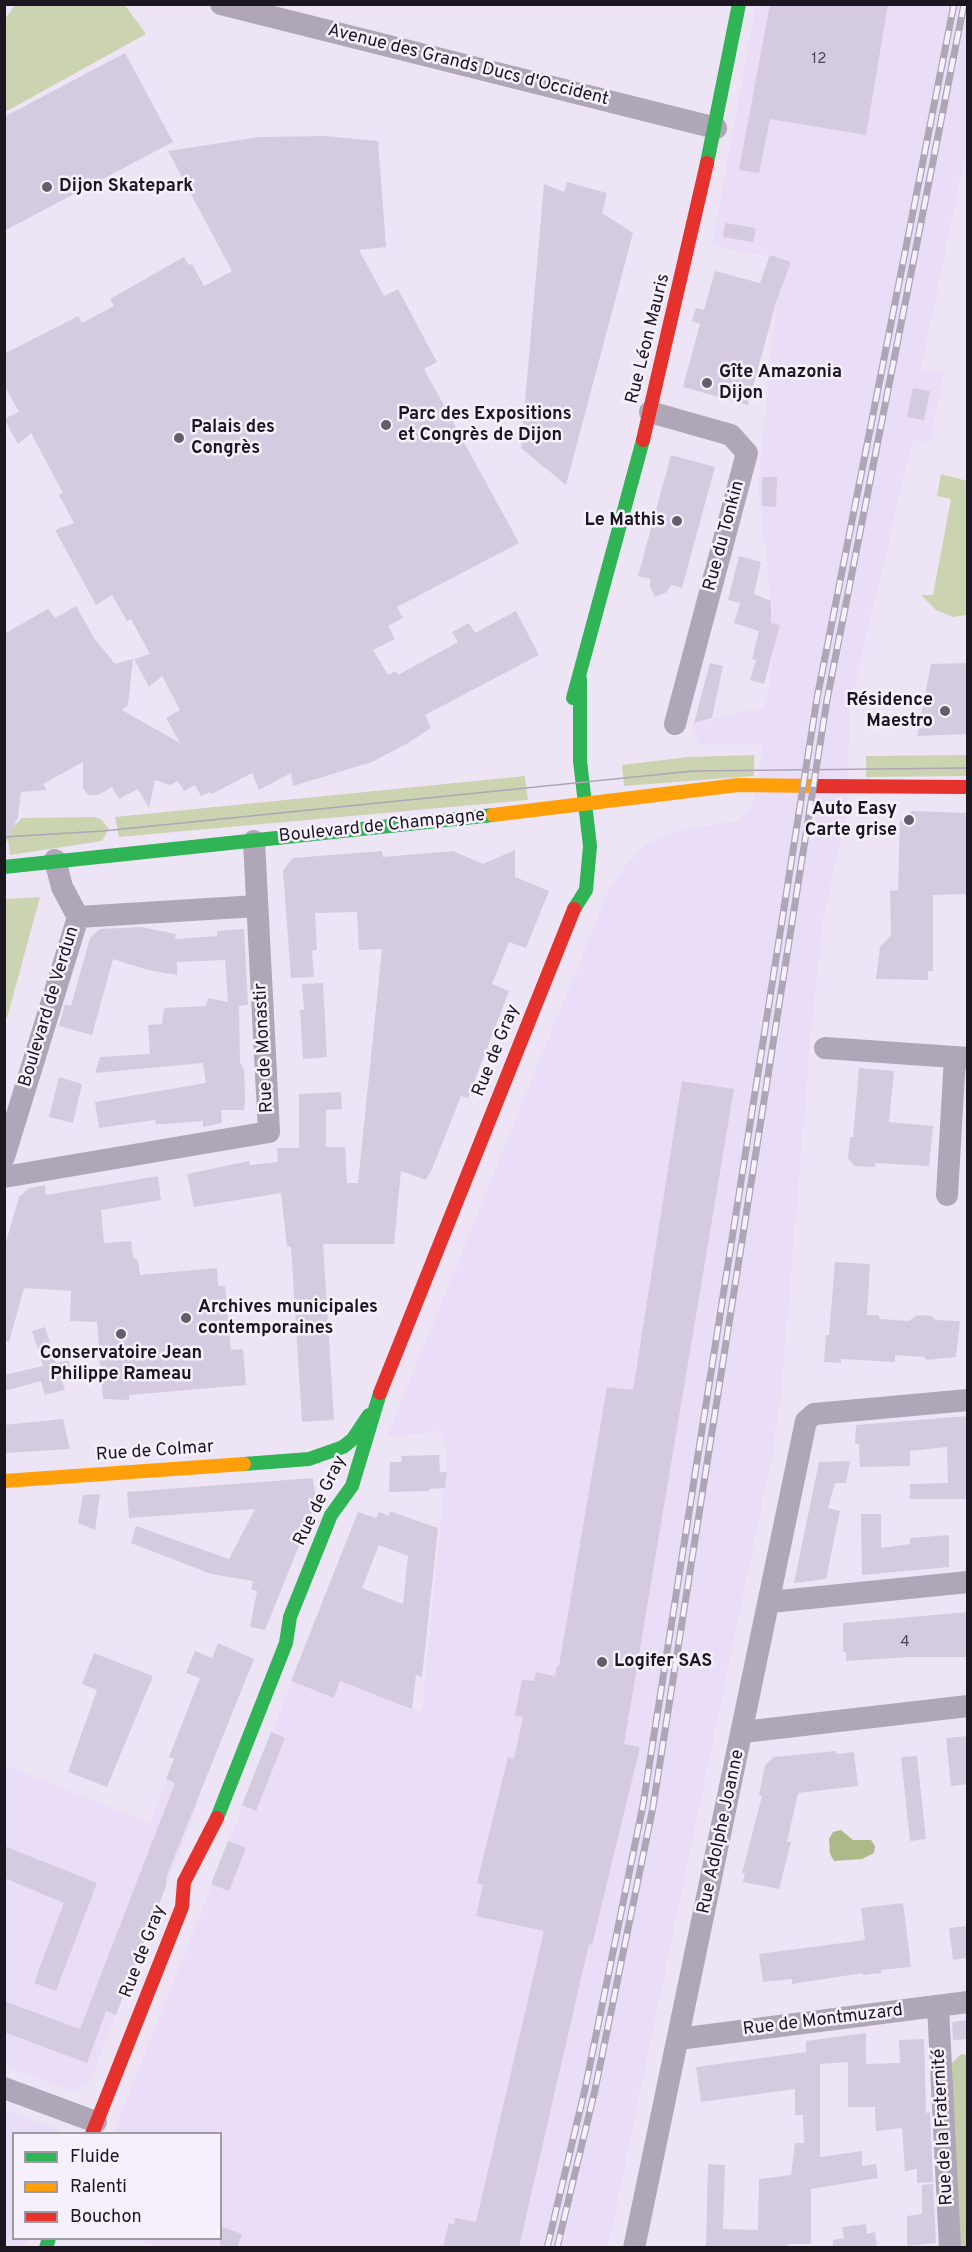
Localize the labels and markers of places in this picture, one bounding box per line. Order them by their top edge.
place label: Dijon Skatepark [59,176,193,198]
marker: Dijon Skatepark [40,180,54,194]
place label: Gîte Amazonia Dijon [719,362,842,404]
marker: Gîte Amazonia Dijon [700,376,714,390]
place label: Parc des Expositions et Congrès de Dijon [398,404,572,446]
place label: Palais des Congrès [191,417,275,460]
marker: Parc des Expositions et Congrès de Dijon [379,418,393,432]
marker: Palais des Congrès [172,431,186,445]
place label: Le Mathis [585,510,665,532]
marker: Le Mathis [670,514,684,528]
place label: Résidence Maestro [846,690,933,732]
marker: Résidence Maestro [938,704,952,718]
place label: Auto Easy Carte grise [805,799,897,842]
marker: Auto Easy Carte grise [902,813,916,827]
place label: Archives municipales contemporaines [198,1297,378,1340]
marker: Archives municipales contemporaines [179,1311,193,1325]
marker: Conservatoire Jean Philippe Rameau [114,1327,128,1341]
place label: Conservatoire Jean Philippe Rameau [40,1343,202,1386]
place label: Logifer SAS [614,1651,712,1673]
marker: Logifer SAS [595,1655,609,1669]

